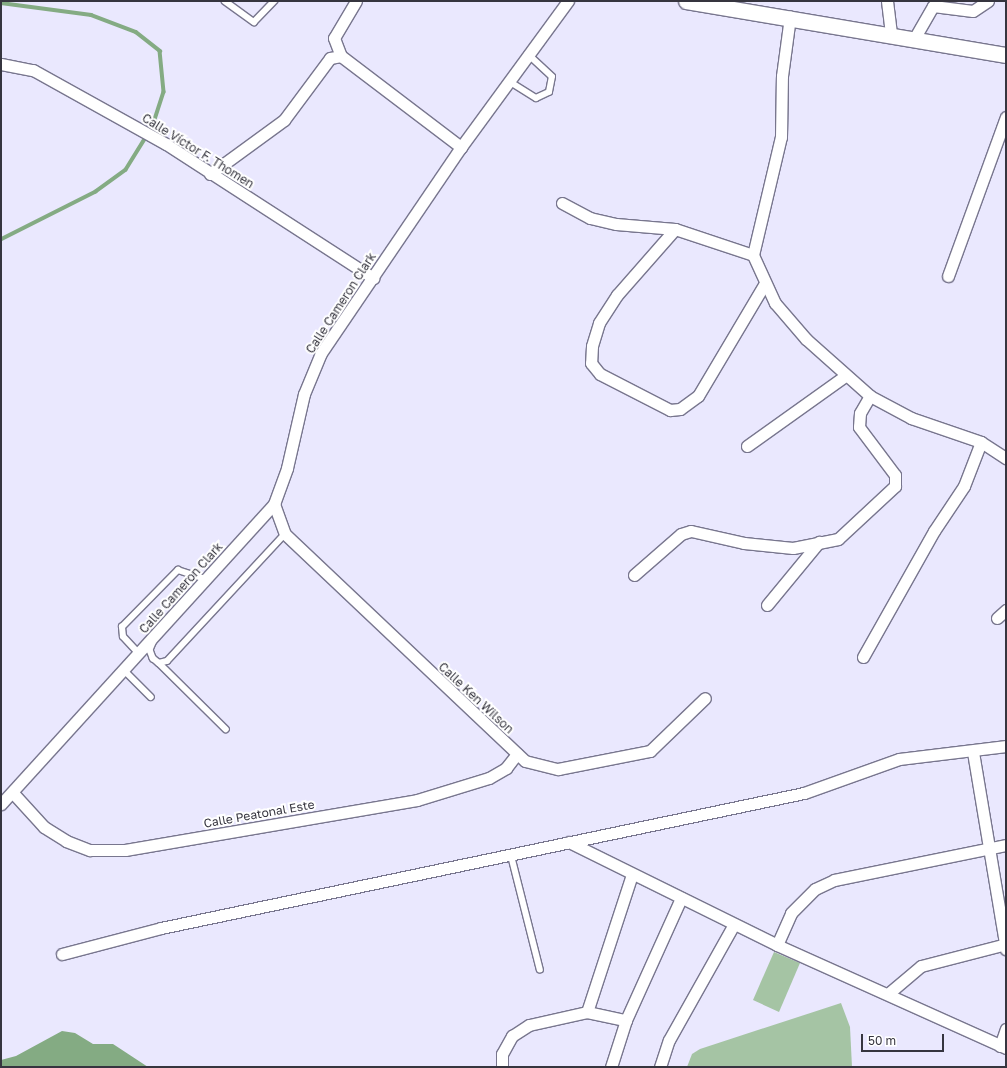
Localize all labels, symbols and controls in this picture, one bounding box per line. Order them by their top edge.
street label: Calle Víctor F. Thomen [139,111,257,191]
street label: Calle Cameron Clark [303,250,379,356]
street label: Calle Cameron Clark [136,540,226,636]
street label: Calle Ken Wilson [435,660,517,736]
street label: Calle Peatonal Este [202,797,316,831]
scale bar [863,1026,946,1052]
text: 50 m [868,1033,896,1048]

